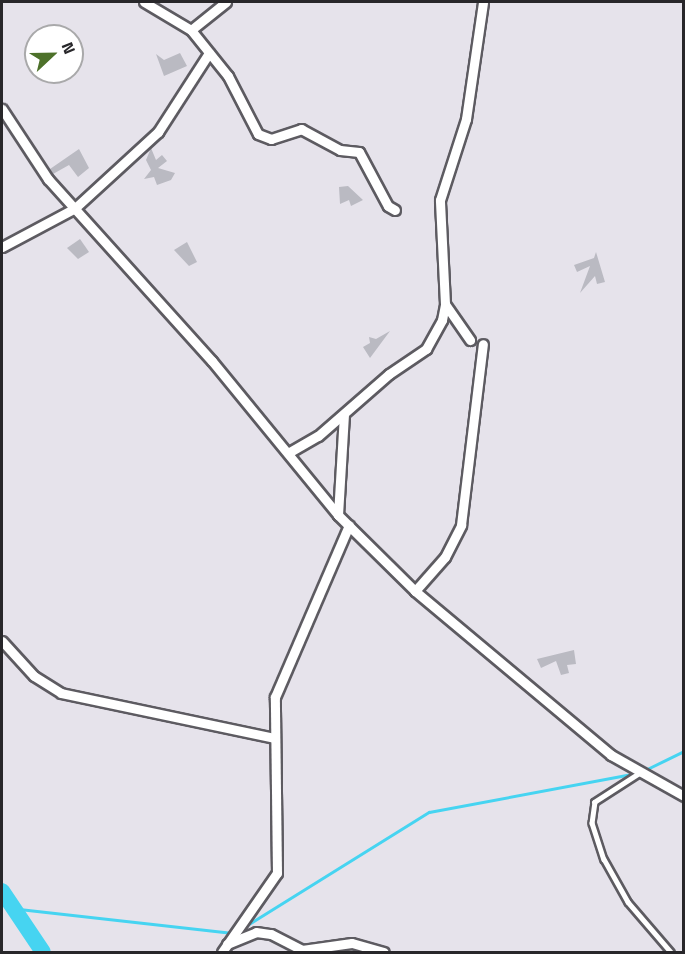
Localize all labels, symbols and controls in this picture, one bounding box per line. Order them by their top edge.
north arrow [24,24,84,84]
text: N [56,38,82,58]

